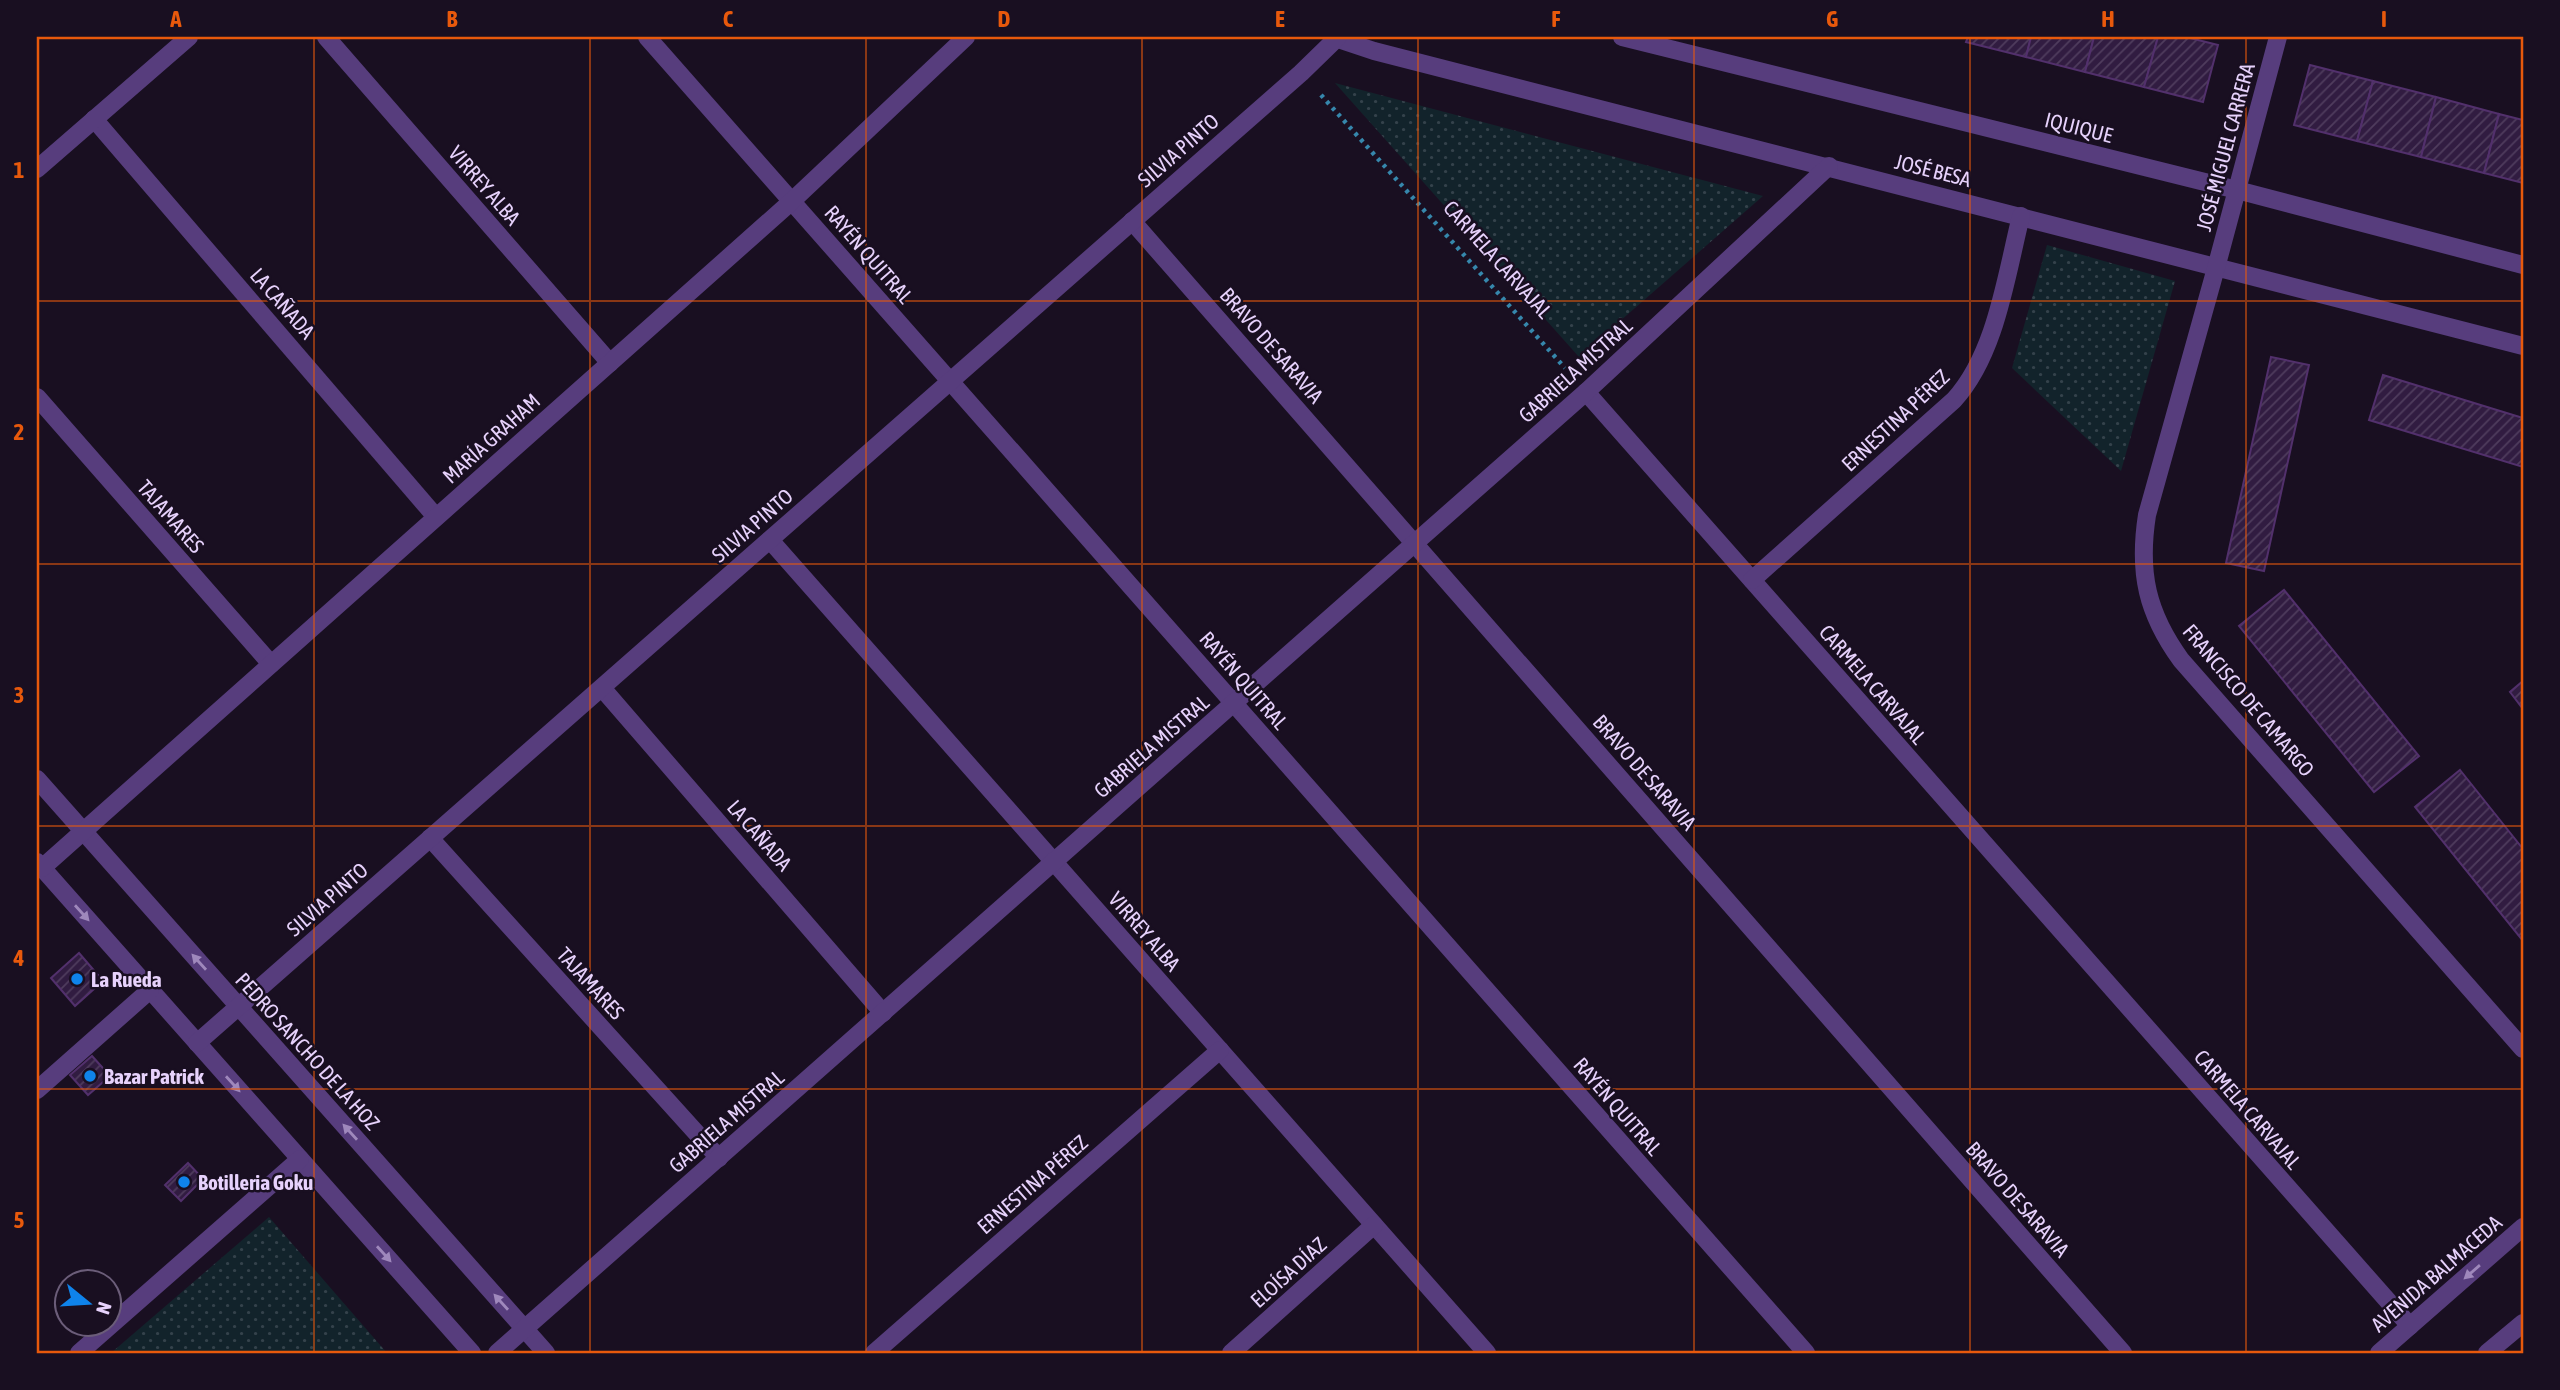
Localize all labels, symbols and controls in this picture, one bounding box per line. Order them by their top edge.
text: A [169,6,182,32]
text: B [447,6,458,32]
text: C [723,6,734,32]
text: D [998,6,1011,32]
text: E [1275,6,1285,32]
text: F [1551,6,1561,32]
text: G [1826,6,1838,32]
text: H [2101,6,2115,32]
text: I [2381,6,2387,32]
street label: JOSÉ MIGUEL CARRERA [2191,60,2259,234]
street label: IQUIQUE [2043,107,2115,147]
street label: SILVIA PINTO [1133,108,1223,192]
street label: VIRREY ALBA [444,141,526,230]
street label: JOSÉ BESA [1892,149,1974,191]
text: 1 [14,157,25,183]
street label: CARMELA CARVAJAL [1439,195,1557,323]
street label: RAYÉN QUITRAL [820,200,918,308]
street label: LA CAÑADA [246,263,321,344]
street label: BRAVO DE SARAVIA [1216,283,1329,408]
street label: GABRIELA MISTRAL [1514,313,1636,427]
street label: ERNESTINA PÉREZ [1836,364,1954,476]
street label: MARÍA GRAHAM [438,388,544,488]
text: 2 [14,419,24,445]
street label: TAJAMARES [133,475,209,557]
street label: SILVIA PINTO [707,483,797,567]
street label: FRANCISCO DE CAMARGO [2178,619,2320,781]
street label: CARMELA CARVAJAL [1815,620,1931,748]
street label: RAYÉN QUITRAL [1195,626,1293,734]
text: 3 [14,682,24,708]
street label: GABRIELA MISTRAL [1089,690,1213,802]
street label: BRAVO DE SARAVIA [1589,710,1702,835]
street label: LA CAÑADA [723,795,798,876]
street label: SILVIA PINTO [282,857,372,941]
street label: VIRREY ALBA [1104,887,1186,976]
one-way arrow [74,904,90,922]
street label: TAJAMARES [553,942,630,1024]
text: 4 [13,945,25,971]
one-way arrow [191,953,207,971]
place label: La Rueda [91,967,162,991]
street label: PEDRO SANCHO DE LA HOZ [231,968,385,1134]
marker: La Rueda [69,971,85,987]
street label: CARMELA CARVAJAL [2190,1045,2306,1173]
street label: RAYÉN QUITRAL [1569,1052,1667,1160]
place label: Bazar Patrick [104,1064,205,1088]
street label: GABRIELA MISTRAL [664,1065,788,1177]
marker: Bazar Patrick [82,1068,98,1084]
one-way arrow [225,1075,241,1093]
one-way arrow [342,1123,358,1141]
street label: ERNESTINA PÉREZ [972,1130,1092,1238]
street label: BRAVO DE SARAVIA [1962,1137,2075,1262]
place label: Botilleria Goku [198,1170,313,1194]
marker: Botilleria Goku [176,1174,192,1190]
text: 5 [14,1207,25,1233]
street label: AVENIDA BALMACEDA [2366,1209,2507,1336]
street label: ELOÍSA DÍAZ [1245,1232,1331,1312]
one-way arrow [375,1245,391,1262]
one-way arrow [2463,1264,2480,1279]
north arrow [52,1268,122,1338]
one-way arrow [493,1294,509,1311]
text: N [92,1300,116,1317]

